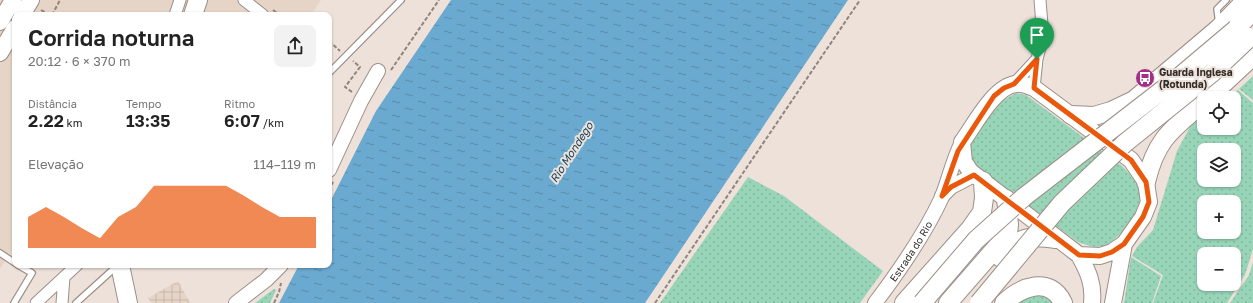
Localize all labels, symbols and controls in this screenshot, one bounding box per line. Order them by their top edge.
pin [1020,18,1054,59]
text: Corrida noturna [28,24,194,51]
icon: arrive [1026,24,1048,46]
button: share [274,25,316,67]
text: 20:12 · 6 × 370 m [28,53,131,69]
place label: Guarda Inglesa (Rotunda) [1159,66,1233,90]
bus stop icon: Guarda Inglesa (Rotunda) [1134,67,1156,89]
map controls [1197,91,1241,291]
button: locate [1197,91,1241,135]
text: Distância [28,97,77,110]
text: Tempo [126,97,161,110]
text: Ritmo [224,97,255,110]
text: 2.22 [28,110,64,131]
text: 13:35 [126,110,171,131]
text: 6:07 [224,110,260,131]
text: km [64,116,83,129]
text: /km [260,116,284,129]
water label: Rio Mondego [547,118,597,185]
button: layers [1197,143,1241,187]
text: Elevação [28,156,84,172]
text: 114–119 m [253,156,316,172]
button: + [1197,195,1241,239]
street label: Estrada do Rio [887,219,935,284]
button: − [1197,247,1241,291]

